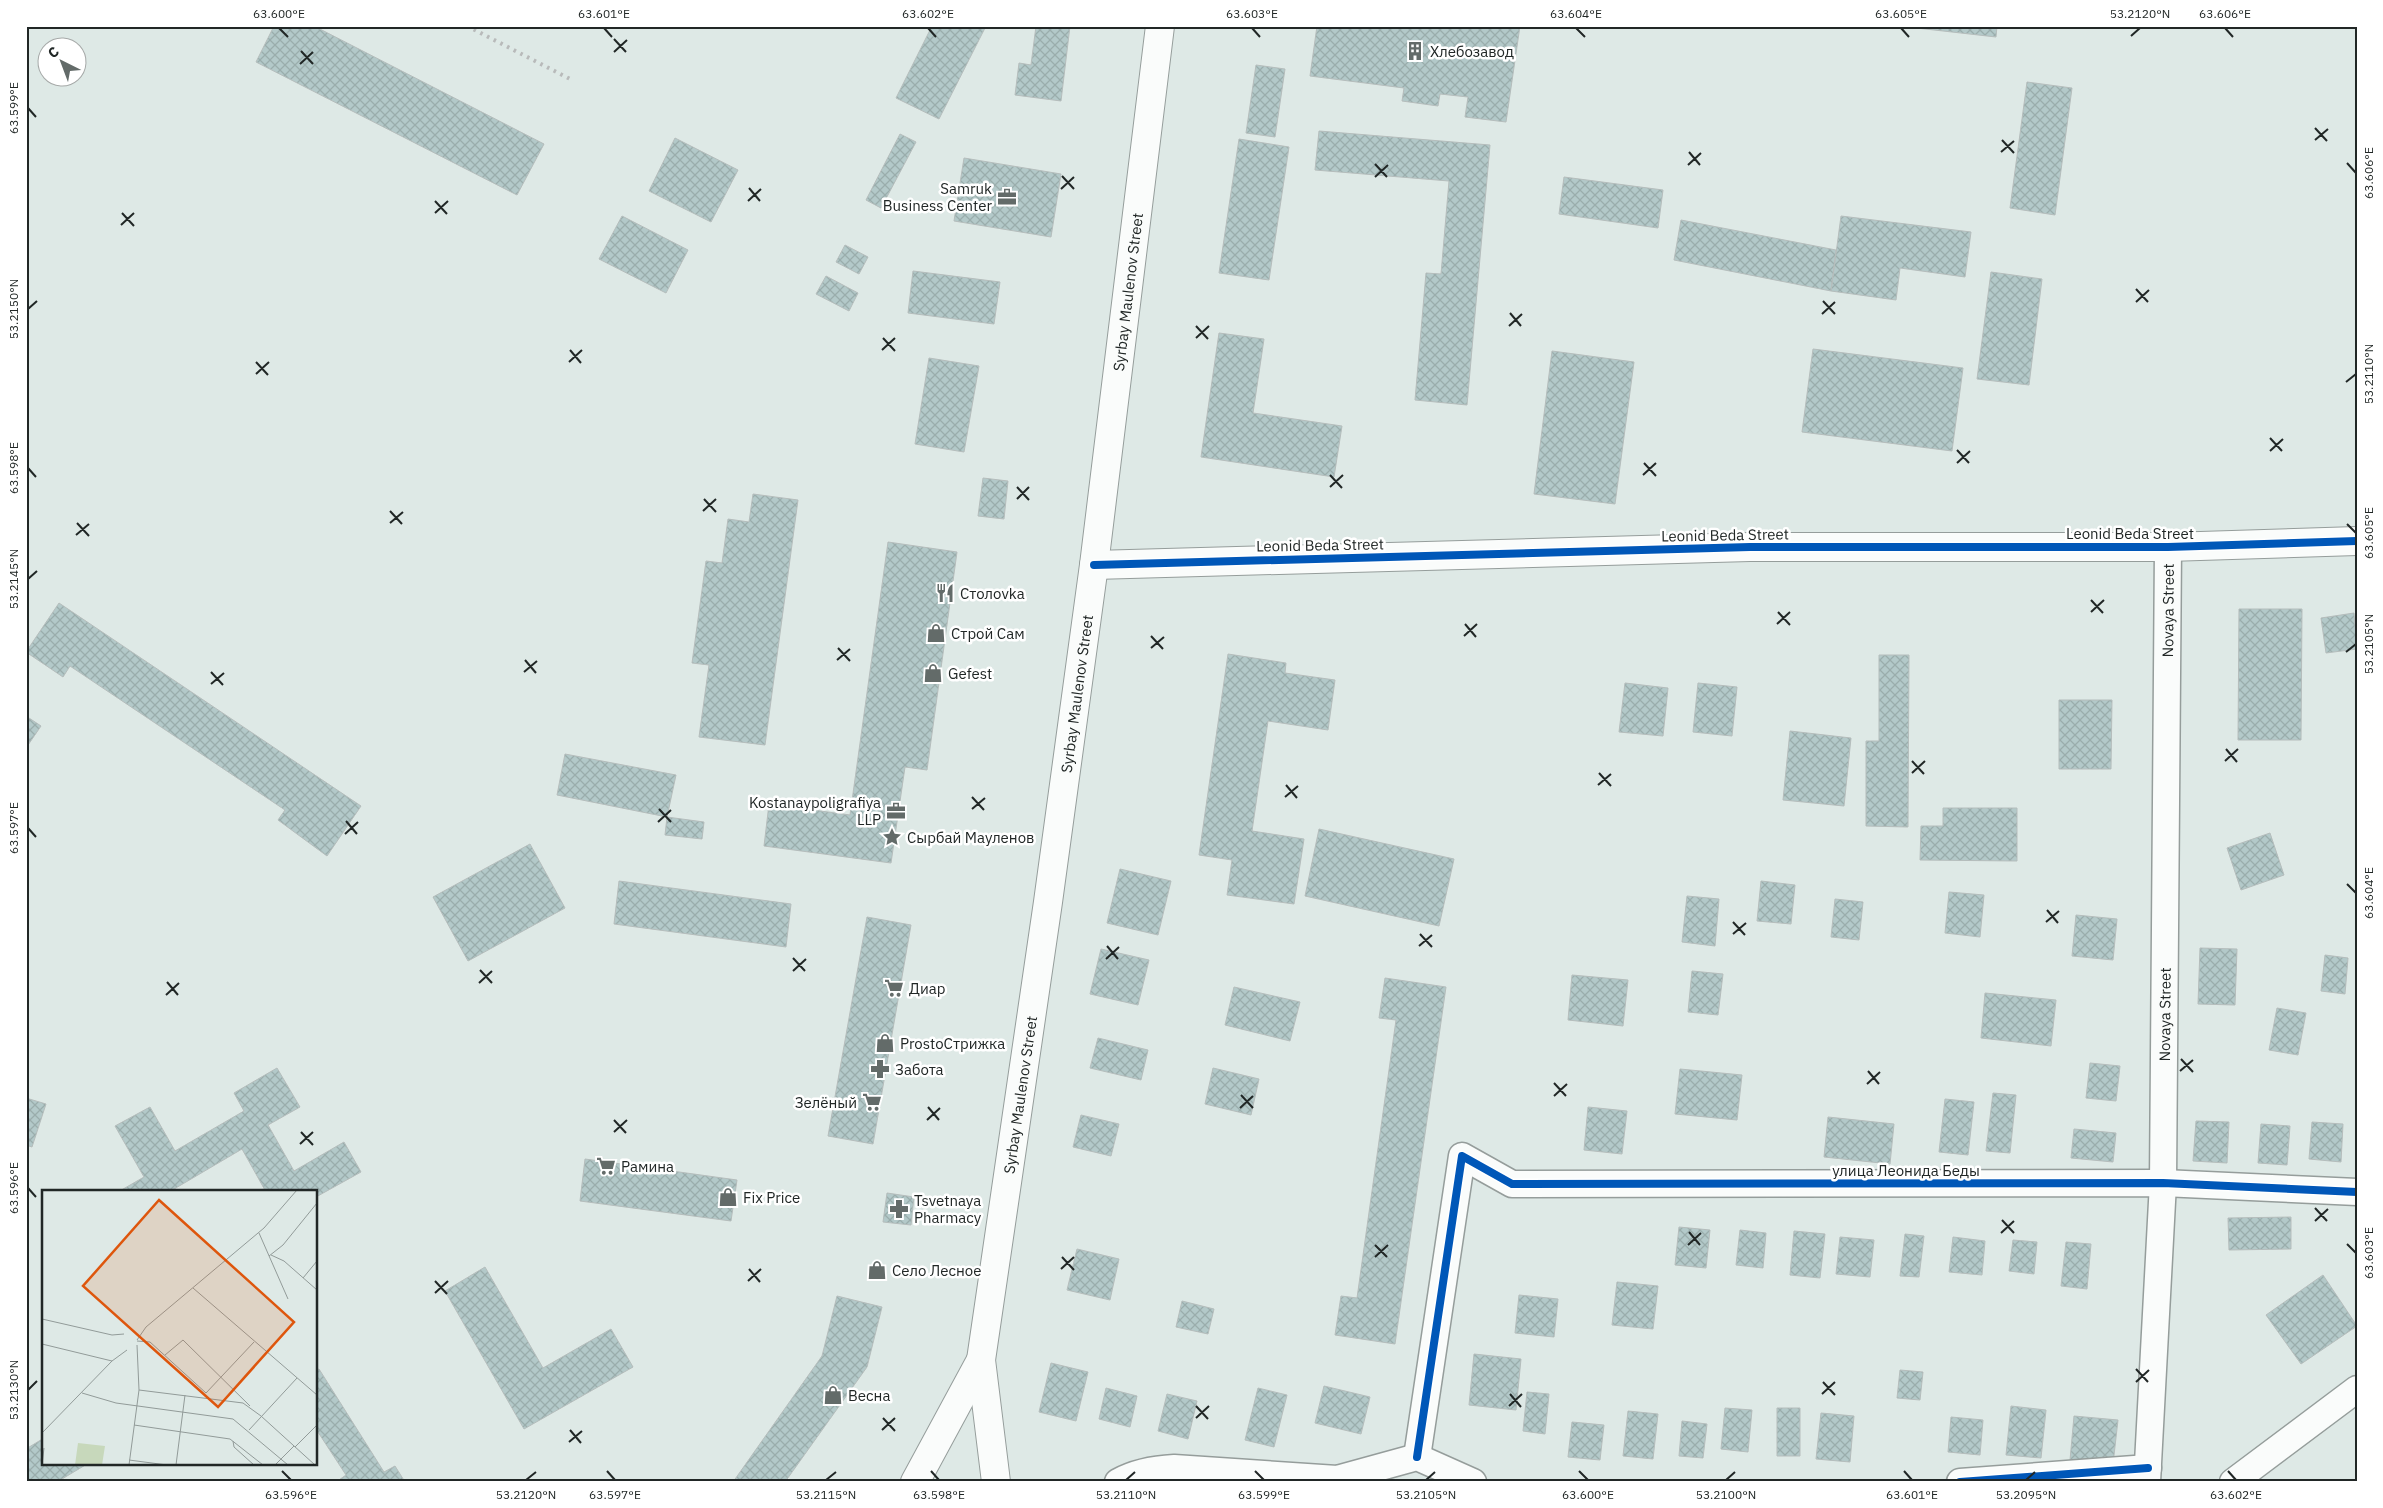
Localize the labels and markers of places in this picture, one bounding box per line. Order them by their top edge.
building icon: Хлебозавод [1404,40,1426,62]
place label: Хлебозавод [1430,42,1514,61]
place label: Samruk Business Center [883,179,992,215]
office icon: Samruk Business Center [996,186,1018,208]
restaurant icon: Столоvka [934,582,956,604]
place label: Столоvka [960,584,1025,603]
shop icon: Строй Сам [925,622,947,644]
place label: Строй Сам [951,624,1025,643]
shop icon: Gefest [922,662,944,684]
place label: Gefest [948,664,992,683]
place label: Kostanaypoligrafiya LLP [749,793,881,829]
office icon: Kostanaypoligrafiya LLP [885,800,907,822]
place icon: Сырбай Мауленов [881,826,903,848]
place label: Сырбай Мауленов [907,828,1034,847]
supermarket icon: Диар [883,977,905,999]
place label: Диар [909,979,945,998]
shop icon: ProstoСтрижка [874,1032,896,1054]
place label: ProstoСтрижка [900,1034,1005,1053]
pharmacy icon: Забота [869,1058,891,1080]
place label: Забота [895,1060,944,1079]
supermarket icon: Зелёный [861,1091,883,1113]
place label: Зелёный [795,1093,857,1112]
supermarket icon: Рамина [595,1155,617,1177]
place label: Рамина [621,1157,674,1176]
shop icon: Fix Price [717,1186,739,1208]
place label: Fix Price [743,1188,800,1207]
place label: Tsvetnaya Pharmacy [914,1191,982,1227]
pharmacy icon: Tsvetnaya Pharmacy [888,1198,910,1220]
shop icon: Село Лесное [866,1259,888,1281]
place label: Село Лесное [892,1261,981,1280]
shop icon: Весна [822,1384,844,1406]
place label: Весна [848,1386,890,1405]

